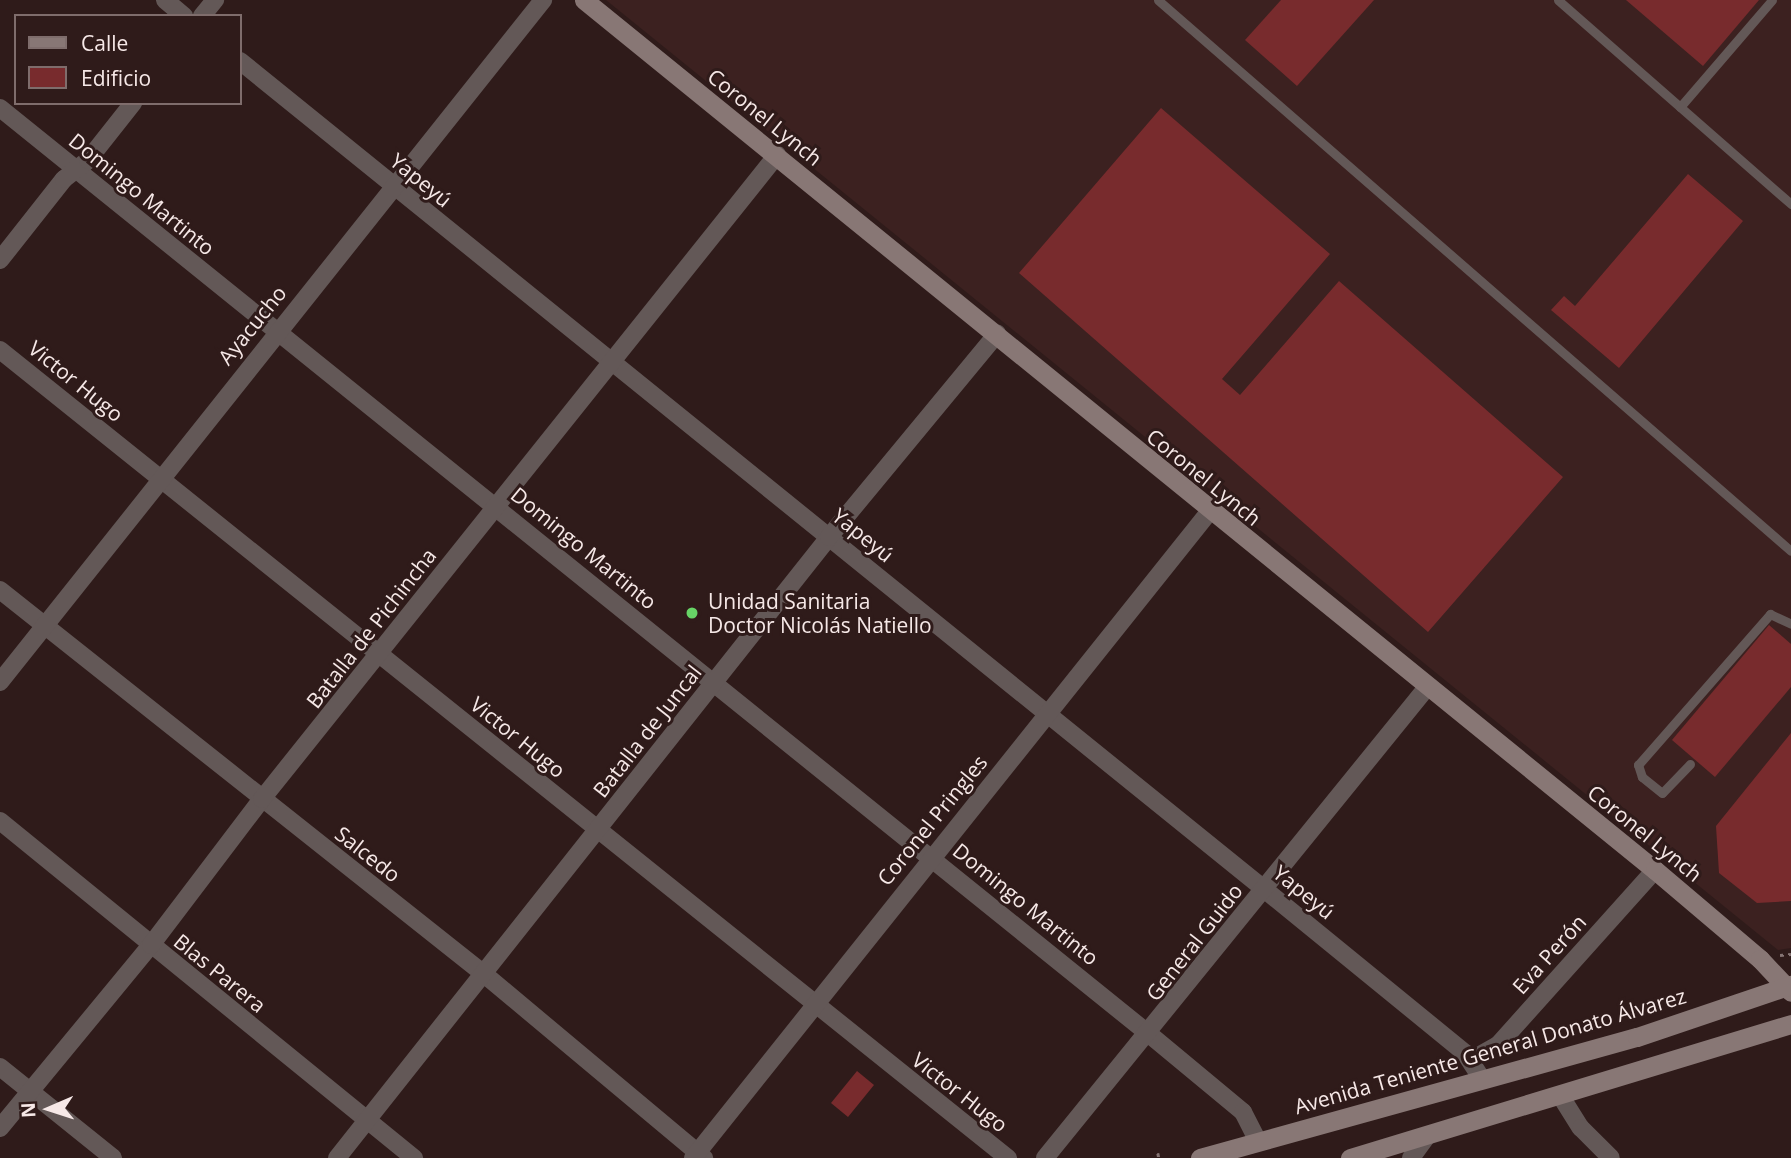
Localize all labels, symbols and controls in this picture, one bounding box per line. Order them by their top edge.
legend [14,14,242,105]
text: Calle [81,29,128,57]
street label: Coronel Lynch [703,63,827,171]
text: Edificio [81,64,151,92]
street label: Domingo Martinto [64,128,220,260]
street label: Yapeyú [385,148,457,212]
street label: Ayacucho [213,281,291,369]
street label: Victor Hugo [24,335,128,427]
street label: Coronel Lynch [1142,423,1266,531]
street label: Domingo Martinto [506,482,662,614]
street label: Yapeyú [827,503,899,567]
street label: Batalla de Pichincha [301,543,441,713]
place label: Unidad Sanitaria Doctor Nicolás Natiello [708,588,932,638]
marker: Unidad Sanitaria Doctor Nicolás Natiello [682,603,702,623]
street label: Batalla de Juncal [588,660,706,802]
street label: Victor Hugo [466,691,570,783]
street label: Coronel Pringles [872,750,992,890]
street label: Coronel Lynch [1583,779,1707,887]
street label: Salcedo [330,821,406,887]
street label: Domingo Martinto [948,838,1104,970]
street label: Yapeyú [1268,860,1340,924]
street label: General Guido [1140,878,1248,1006]
street label: Eva Perón [1507,909,1591,999]
street label: Blas Parera [169,928,271,1018]
street label: Avenida Teniente General Donato Álvarez [1291,983,1689,1119]
street label: Victor Hugo [907,1047,1013,1137]
north arrow [14,1074,84,1144]
text: N [15,1102,41,1119]

